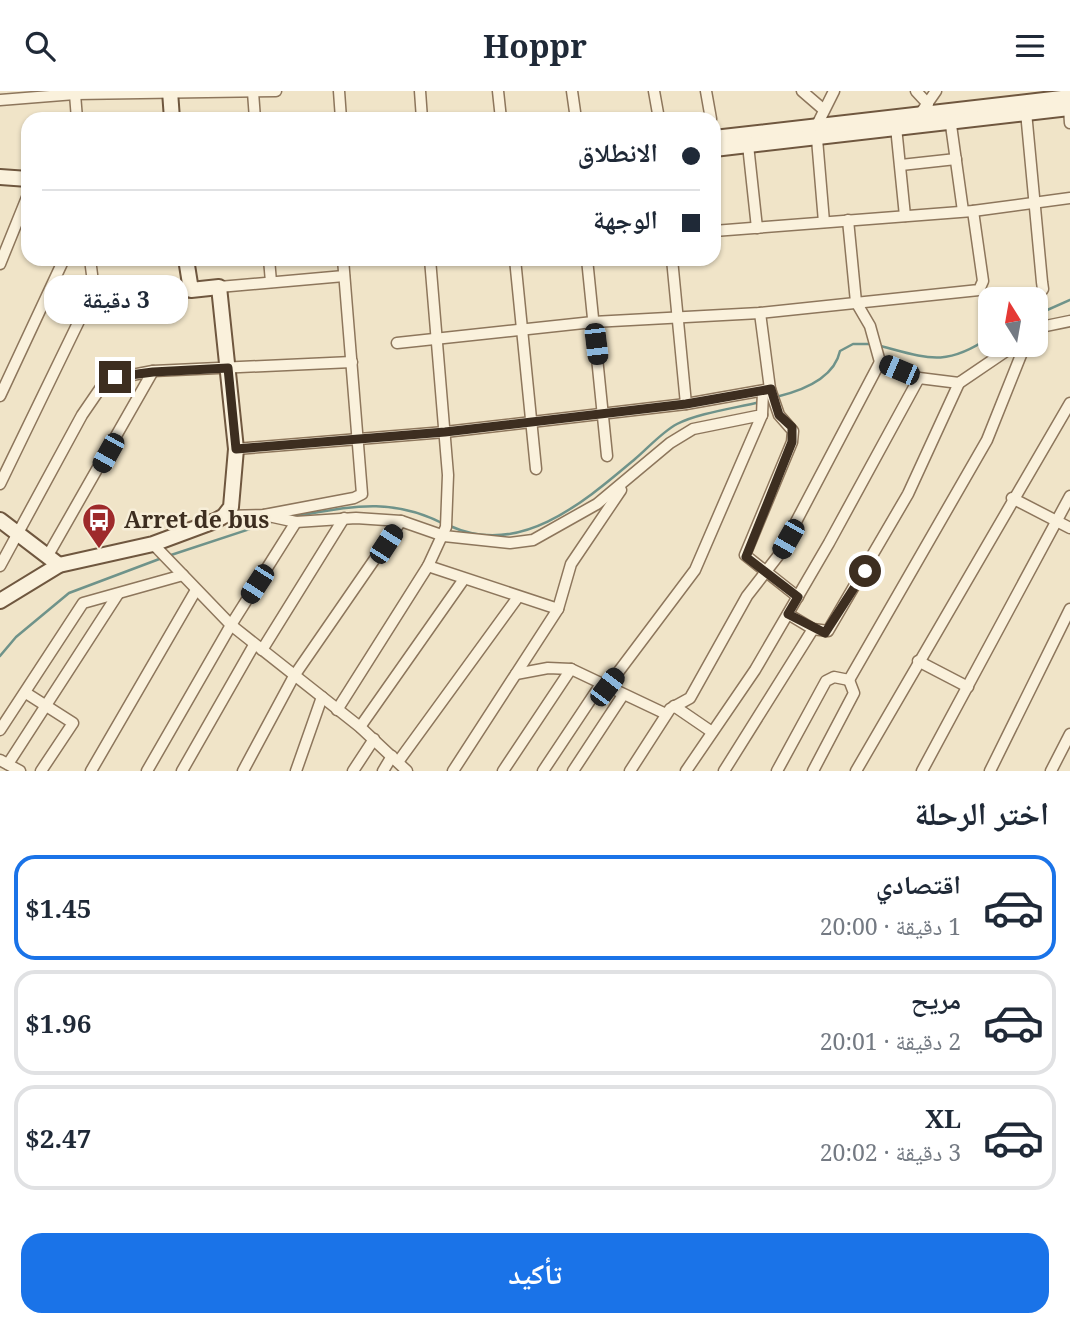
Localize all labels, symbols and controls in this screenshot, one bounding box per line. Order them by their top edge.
text: Hoppr [483,24,587,67]
icon: search [21,27,59,65]
icon: menu [1011,27,1049,65]
text: الانطلاق [578,134,658,170]
text: الوجهة [593,201,658,237]
callout: 3 دقيقة [43,275,187,324]
text: 3 دقيقة [82,283,150,315]
north arrow [978,287,1048,357]
map controls [978,287,1048,357]
car [584,322,609,366]
car [876,352,923,388]
route end [99,361,131,393]
car [89,430,128,476]
bus stop icon: Arret de bus [80,501,118,550]
place label: Arret de bus [124,503,269,535]
car [769,516,808,562]
car [366,521,407,567]
route start [849,555,881,587]
car [237,561,278,607]
car [586,664,629,710]
text: اختر الرحلة [914,791,1049,834]
text: اقتصادي [876,866,961,902]
icon: car [982,876,1045,939]
text: $1.45 [25,890,91,926]
text: 1 دقيقة · 20:00 [820,910,961,942]
text: مريح [911,981,961,1017]
icon: car [982,991,1045,1054]
text: $1.96 [25,1005,91,1041]
text: 2 دقيقة · 20:01 [820,1025,961,1057]
text: XL [925,1100,961,1136]
icon: car [982,1106,1045,1169]
text: $2.47 [25,1120,91,1156]
text: 3 دقيقة · 20:02 [820,1136,961,1168]
button: تأكيد [21,1233,1049,1313]

